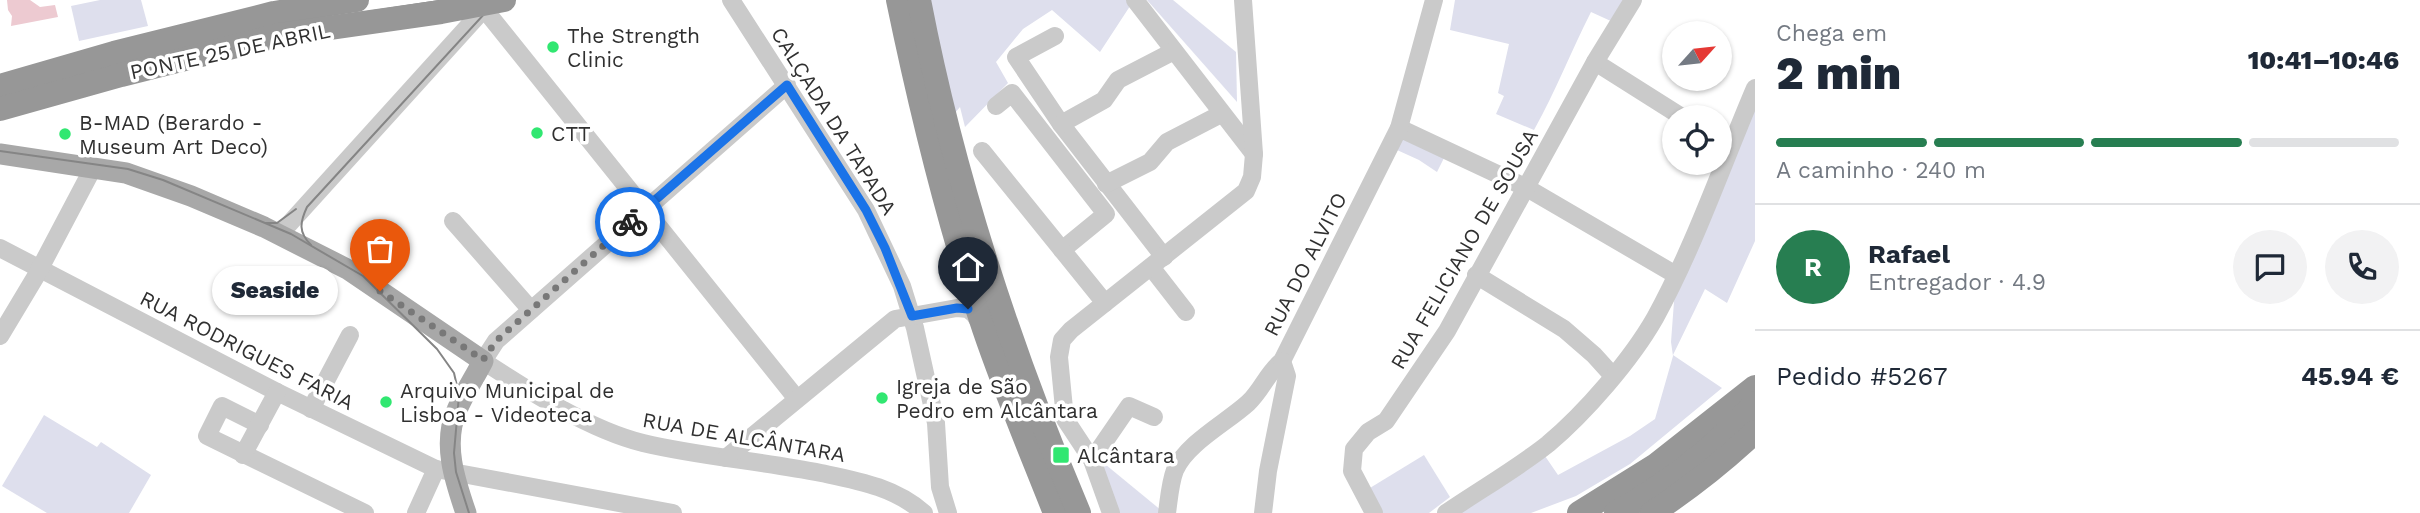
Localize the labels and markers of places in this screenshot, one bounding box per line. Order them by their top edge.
place label: The Strength Clinic [567,23,700,72]
marker: The Strength Clinic [545,39,561,55]
place label: B-MAD (Berardo - Museum Art Deco) [79,110,268,159]
place label: CTT [551,121,591,146]
marker: CTT [529,125,545,141]
marker: B-MAD (Berardo - Museum Art Deco) [57,126,73,142]
pin [350,219,410,291]
pin [938,237,998,309]
callout: Seaside [212,266,338,316]
place label: Igreja de São Pedro em Alcântara [896,374,1098,423]
place label: Arquivo Municipal de Lisboa - Videoteca [400,378,614,427]
marker: Igreja de São Pedro em Alcântara [874,390,890,406]
marker: Arquivo Municipal de Lisboa - Videoteca [378,394,394,410]
place label: Alcântara [1077,443,1175,468]
marker: Alcântara [1051,445,1071,465]

